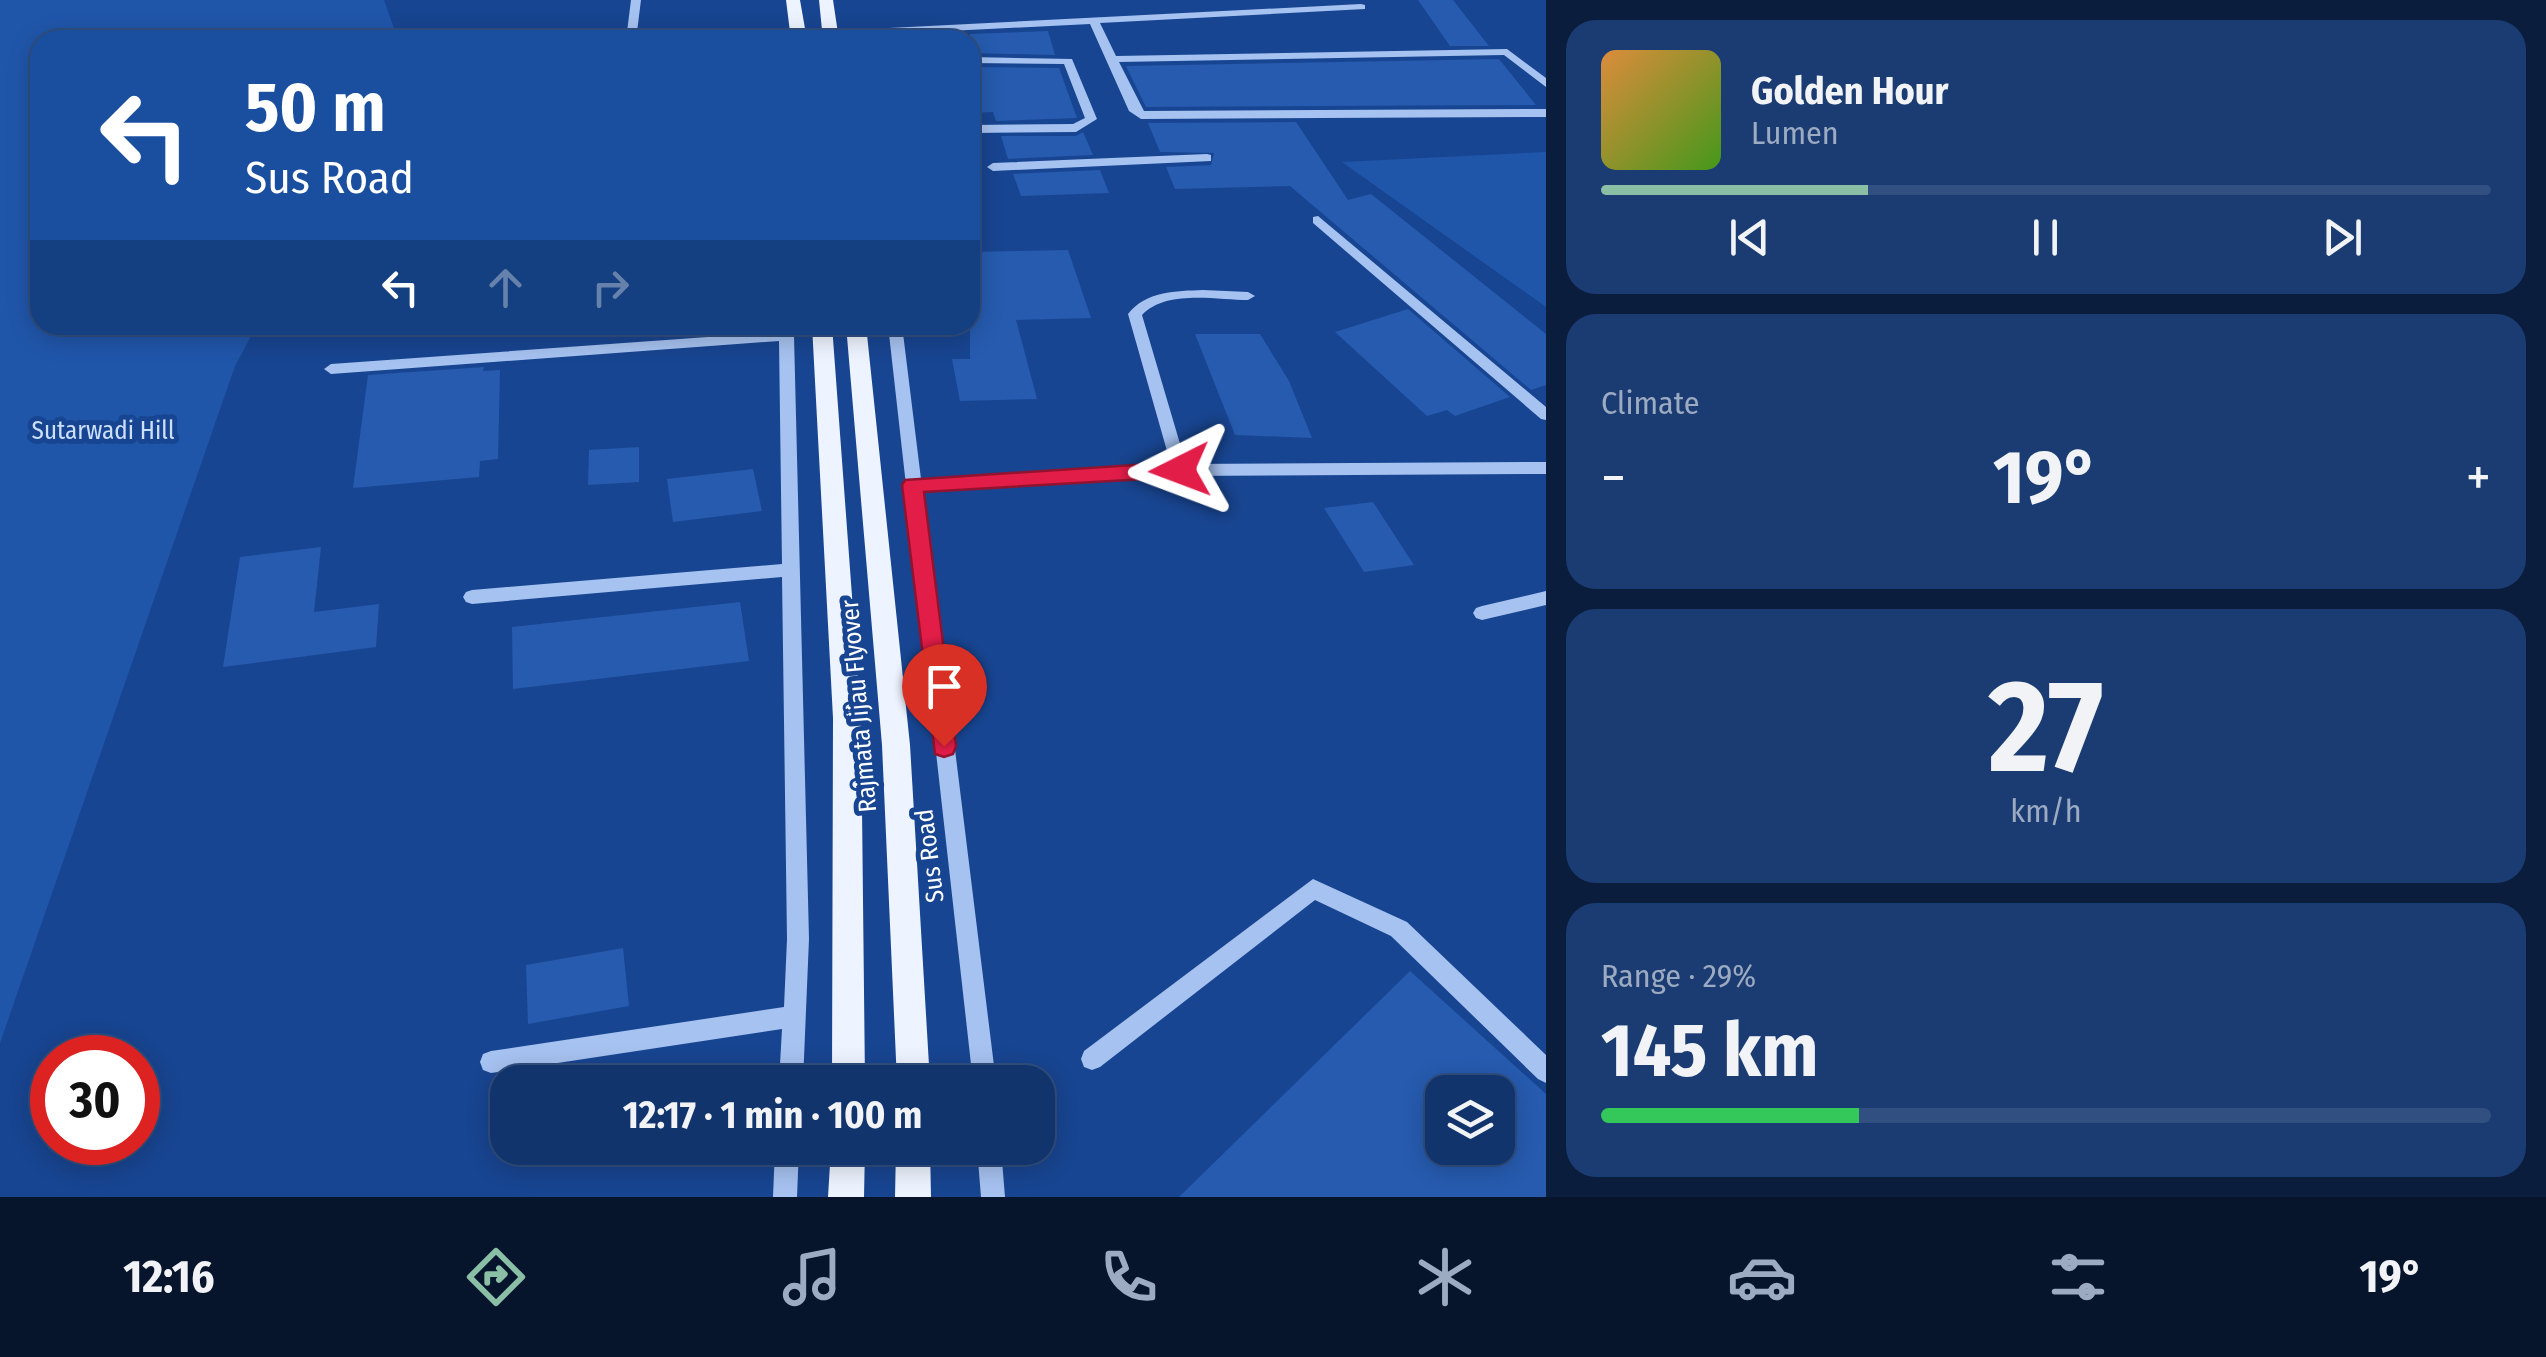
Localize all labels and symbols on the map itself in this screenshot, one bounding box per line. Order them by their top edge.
park label: Sutarwadi Hill [32,416,175,446]
position arrow [1128,418,1232,522]
street label: Rajmata Jijau Flyover [835,598,883,813]
pin [902,644,987,747]
street label: Sus Road [909,807,951,904]
speed limit sign: 30 [30,1035,160,1165]

